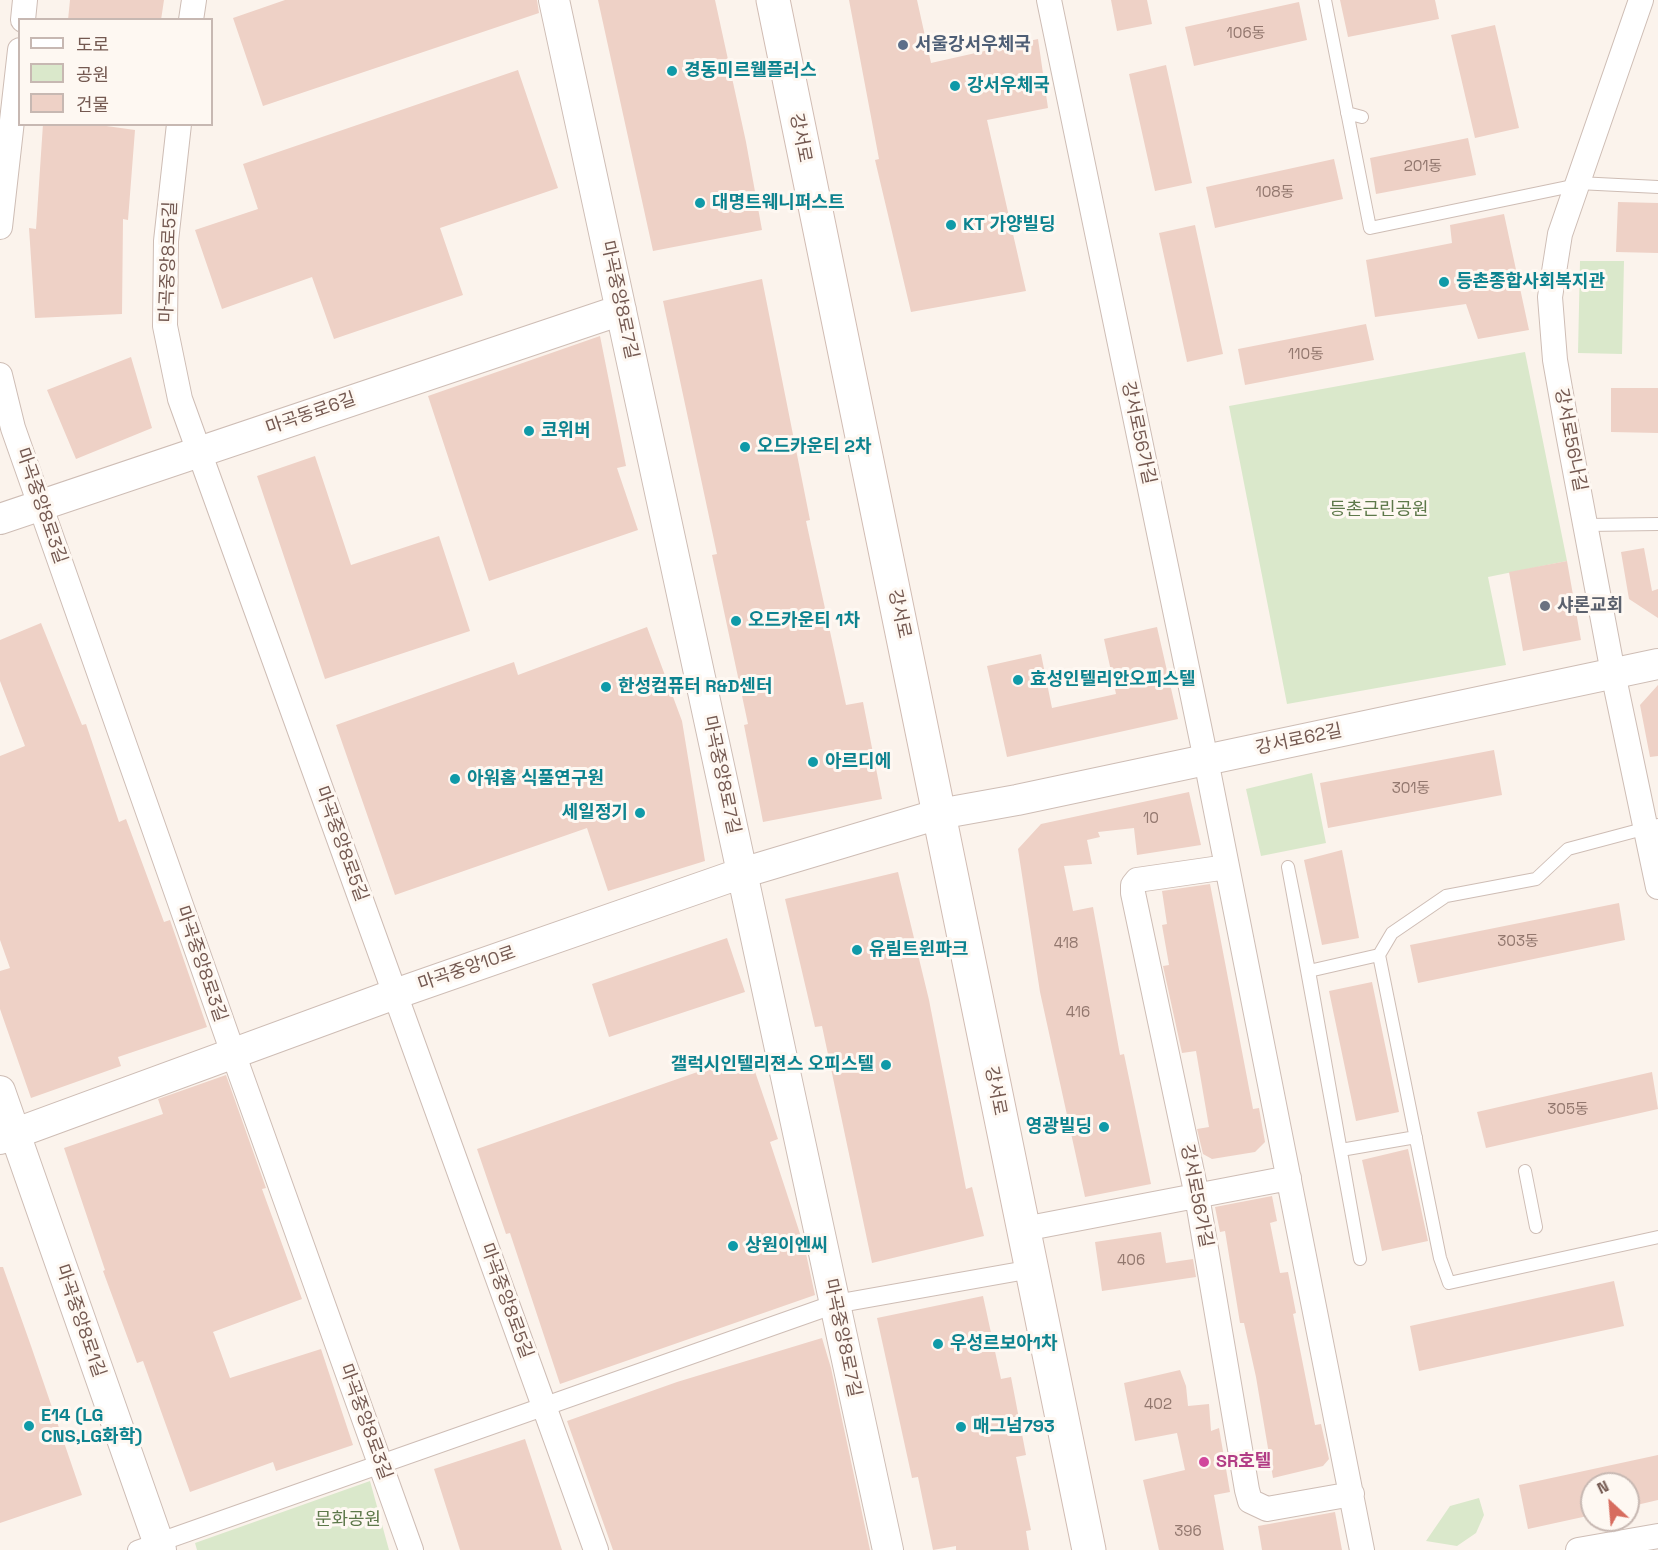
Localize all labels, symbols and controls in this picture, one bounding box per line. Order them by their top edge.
legend [18,18,213,126]
house number: 106동 [1227,25,1265,43]
text: 도로 [76,33,109,56]
place label: 서울강서우체국 [915,34,1031,56]
marker: 서울강서우체국 [896,38,910,52]
place label: 경동미르웰플러스 [684,60,816,82]
text: 공원 [76,63,109,86]
marker: 경동미르웰플러스 [665,64,679,78]
place label: 강서우체국 [967,75,1050,97]
marker: 강서우체국 [948,79,962,93]
text: 건물 [76,93,109,116]
street label: 강서로 [785,112,815,164]
house number: 201동 [1404,158,1442,176]
house number: 108동 [1255,184,1295,202]
place label: 대명트웨니퍼스트 [712,192,844,214]
marker: 대명트웨니퍼스트 [693,196,707,210]
street label: 마곡중앙8로5길 [156,201,182,323]
place label: KT 가양빌딩 [963,214,1056,236]
marker: KT 가양빌딩 [944,218,958,232]
street label: 마곡중앙8로7길 [596,239,642,361]
place label: 등촌종합사회복지관 [1456,271,1605,293]
marker: 등촌종합사회복지관 [1437,275,1451,289]
house number: 110동 [1288,346,1324,364]
street label: 강서로56가길 [1117,380,1159,486]
street label: 강서로56나길 [1549,387,1591,493]
street label: 마곡동로6길 [263,389,359,439]
place label: 코위버 [541,420,591,442]
marker: 코위버 [522,424,536,438]
place label: 오드카운티 2차 [757,436,872,458]
marker: 오드카운티 2차 [738,440,752,454]
street label: 마곡중앙8로3길 [11,445,71,567]
park label: 등촌근린공원 [1329,499,1429,521]
street label: 강서로 [883,587,915,641]
place label: 샤론교회 [1557,595,1623,617]
marker: 샤론교회 [1538,599,1552,613]
place label: 오드카운티 1차 [748,610,860,632]
marker: 오드카운티 1차 [729,614,743,628]
place label: 효성인텔리안오피스텔 [1030,669,1196,691]
marker: 효성인텔리안오피스텔 [1011,673,1025,687]
place label: 한성컴퓨터 R&D센터 [618,676,772,698]
marker: 한성컴퓨터 R&D센터 [599,680,613,694]
street label: 마곡중앙8로7길 [698,714,744,836]
street label: 강서로62길 [1254,720,1344,760]
place label: 아르디에 [825,751,891,773]
marker: 아르디에 [806,755,820,769]
place label: 아워홈 식품연구원 [467,768,604,790]
marker: 아워홈 식품연구원 [448,772,462,786]
house number: 301동 [1392,780,1430,798]
street label: 마곡중앙8로5길 [310,783,372,905]
place label: 세일정기 [562,802,628,824]
marker: 세일정기 [633,806,647,820]
house number: 10 [1143,810,1159,828]
street label: 마곡중앙8로3길 [171,903,231,1025]
house number: 303동 [1497,933,1539,951]
house number: 418 [1054,935,1078,953]
place label: 유림트윈파크 [869,939,968,961]
street label: 마곡중앙10로 [415,942,519,996]
marker: 유림트윈파크 [850,943,864,957]
house number: 416 [1066,1004,1090,1022]
place label: 갤럭시인텔리젼스 오피스텔 [671,1054,874,1076]
marker: 갤럭시인텔리젼스 오피스텔 [879,1058,893,1072]
street label: 강서로 [980,1065,1010,1117]
house number: 305동 [1547,1101,1589,1119]
place label: 영광빌딩 [1026,1116,1092,1138]
marker: 영광빌딩 [1097,1120,1111,1134]
street label: 강서로56가길 [1175,1143,1217,1249]
place label: 상원이엔씨 [745,1235,828,1257]
marker: 상원이엔씨 [726,1239,740,1253]
street label: 마곡중앙8로5길 [475,1240,537,1362]
house number: 406 [1117,1252,1145,1270]
street label: 마곡중앙8로1길 [51,1262,109,1380]
street label: 마곡중앙8로7길 [819,1277,865,1399]
place label: 우성르보아1차 [950,1333,1057,1355]
marker: 우성르보아1차 [931,1337,945,1351]
street label: 마곡중앙8로3길 [334,1361,396,1483]
house number: 402 [1144,1396,1172,1414]
place label: E14 (LG CNS,LG화학) [41,1405,142,1448]
place label: 매그넘793 [973,1416,1055,1438]
marker: E14 (LG CNS,LG화학) [22,1419,36,1433]
marker: 매그넘793 [954,1420,968,1434]
place label: SR호텔 [1216,1451,1271,1473]
marker: SR호텔 [1197,1455,1211,1469]
north arrow [1580,1472,1640,1532]
text: N [1593,1475,1612,1499]
park label: 문화공원 [315,1509,381,1531]
house number: 396 [1174,1523,1202,1541]

